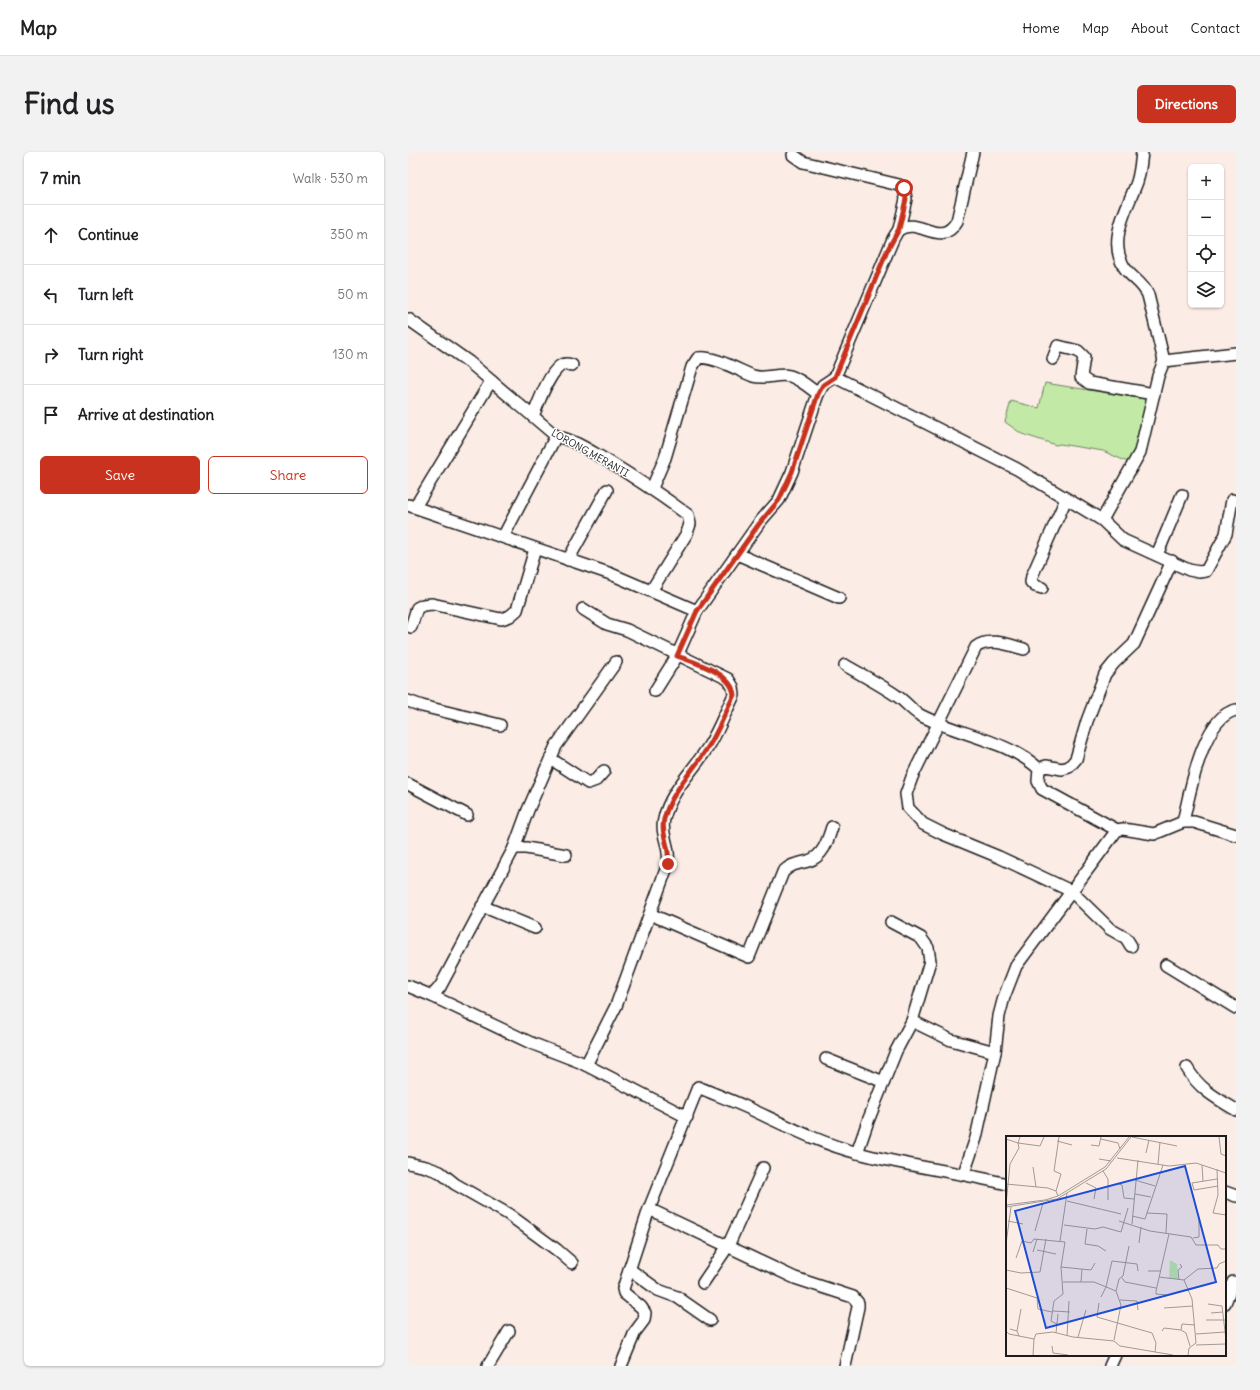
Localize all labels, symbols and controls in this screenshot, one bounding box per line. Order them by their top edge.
text: Map [20,16,57,40]
text: Home [1022,19,1060,37]
text: Map [1082,19,1109,37]
text: About [1131,19,1169,37]
text: Contact [1191,19,1240,37]
button: Directions [1137,85,1236,123]
text: Find us [24,86,115,122]
map controls [1188,164,1224,308]
button: + [1188,164,1224,200]
text: 7 min [40,167,81,189]
text: Walk · 530 m [293,170,368,187]
route start [895,179,913,197]
button: − [1188,200,1224,236]
icon: ahead [40,224,62,246]
text: Continue [78,225,139,244]
text: 350 m [330,226,368,243]
button: locate [1188,236,1224,272]
button: layers [1188,272,1224,308]
icon: left [40,284,62,306]
text: Turn left [78,285,133,304]
text: 50 m [337,286,368,303]
icon: right [40,344,62,366]
text: Turn right [78,345,143,364]
text: 130 m [332,346,368,363]
icon: arrive [40,404,62,426]
text: Arrive at destination [78,405,214,424]
street label: LORONG MERANTI [549,426,631,480]
button: Save [40,456,200,494]
button: Share [208,456,368,494]
route end [659,855,677,873]
inset map [1006,1136,1226,1356]

